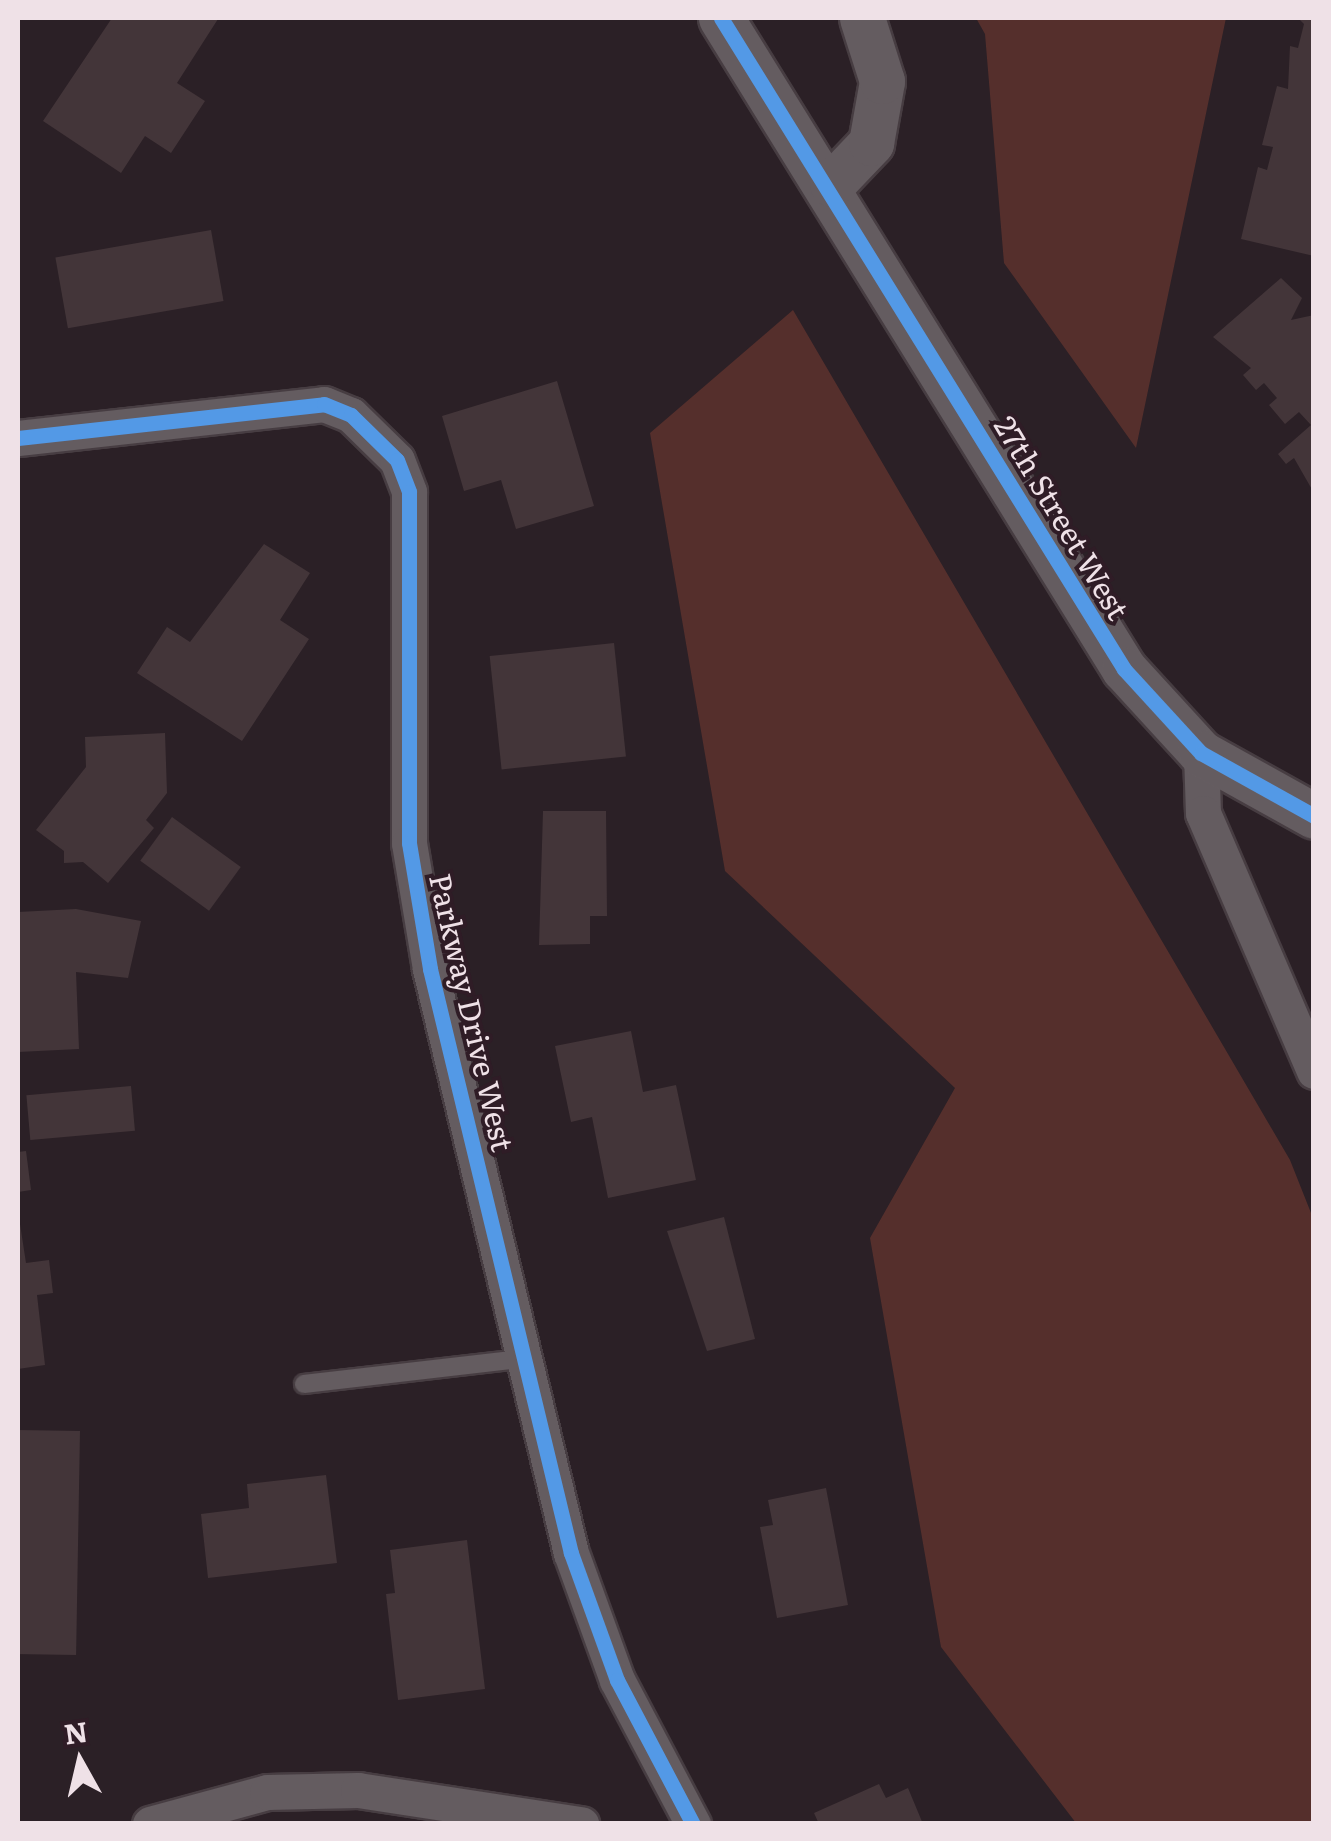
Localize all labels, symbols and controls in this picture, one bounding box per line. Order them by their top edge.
street label: 27th Street West [988,409,1138,625]
street label: Parkway Drive West [424,870,522,1154]
text: N [61,1709,90,1754]
north arrow [30,1711,130,1811]

